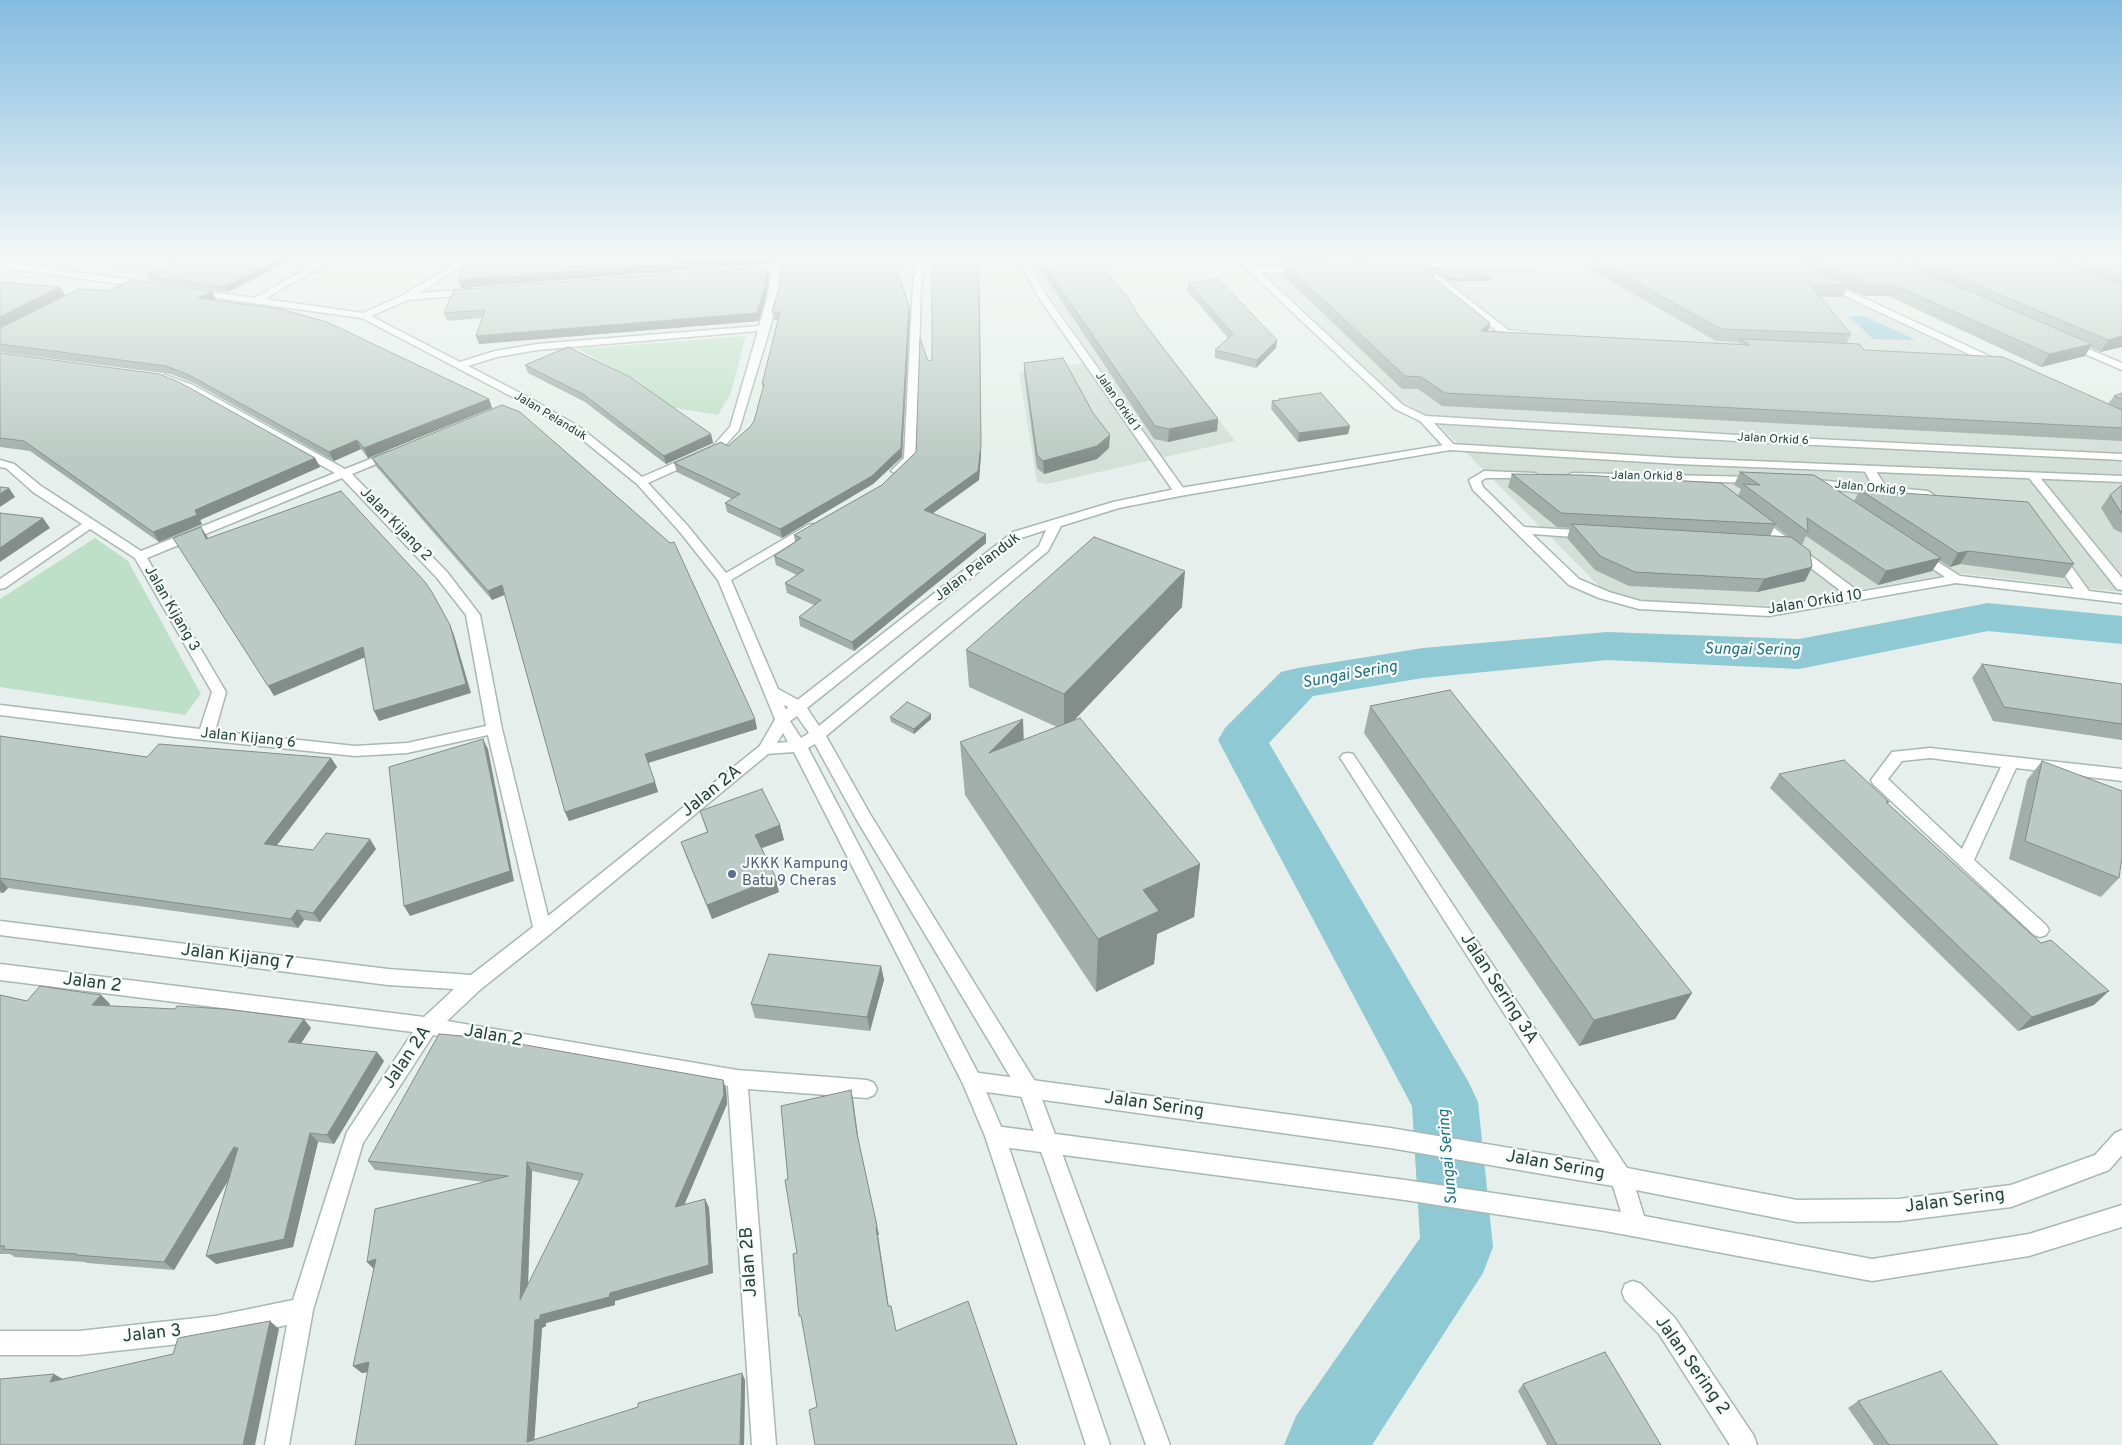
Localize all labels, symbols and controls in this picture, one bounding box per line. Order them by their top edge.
street label: Jalan Orkid 1 [1091,370,1143,434]
street label: Jalan Pelanduk [511,390,589,444]
street label: Jalan Orkid 6 [1737,431,1809,449]
street label: Jalan Orkid 8 [1611,469,1683,485]
street label: Jalan Orkid 9 [1834,478,1906,500]
street label: Jalan Kijang 2 [355,484,435,566]
street label: Jalan Pelanduk [931,530,1025,606]
street label: Jalan Kijang 3 [139,563,203,655]
street label: Jalan Orkid 10 [1766,587,1864,619]
water label: Sungai Sering [1704,641,1800,661]
water label: Sungai Sering [1301,658,1399,694]
street label: Jalan Kijang 6 [199,725,297,753]
street label: Jalan 2A [677,761,747,823]
place label: JKKK Kampung Batu 9 Cheras [742,856,848,891]
marker: JKKK Kampung Batu 9 Cheras [726,868,738,880]
street label: Jalan Sering 3A [1454,930,1542,1048]
street label: Jalan Kijang 7 [179,940,295,976]
street label: Jalan 2 [61,970,123,998]
street label: Jalan 2 [462,1021,524,1053]
street label: Jalan 2A [379,1022,437,1094]
street label: Jalan Sering [1103,1088,1205,1124]
water label: Sungai Sering [1435,1108,1463,1206]
street label: Jalan Sering [1504,1147,1606,1185]
street label: Jalan Sering [1904,1185,2006,1219]
street label: Jalan 2B [737,1226,763,1298]
street label: Jalan Sering 2 [1649,1312,1733,1420]
street label: Jalan 3 [122,1321,182,1349]

